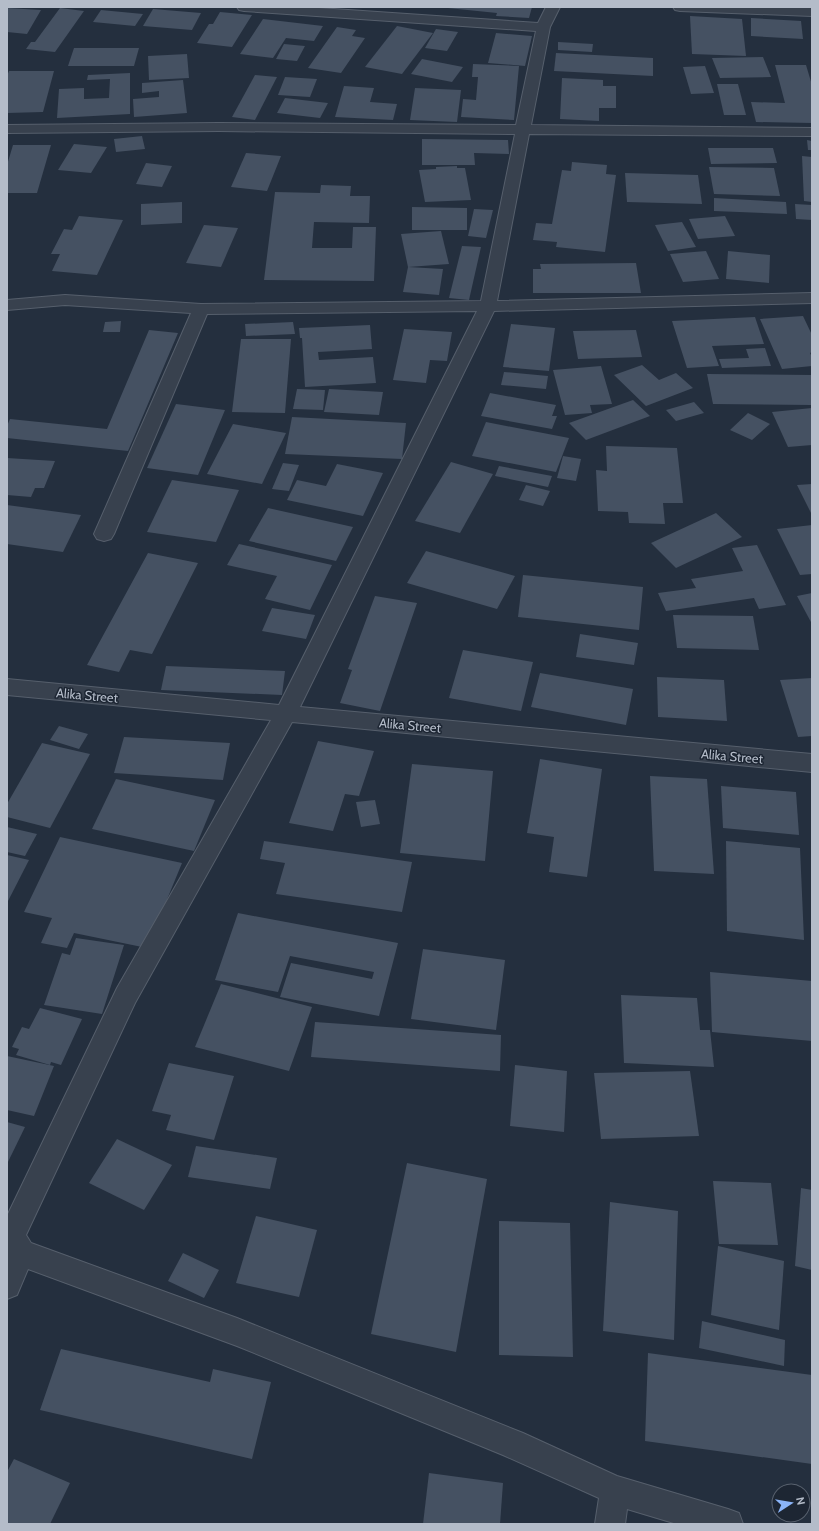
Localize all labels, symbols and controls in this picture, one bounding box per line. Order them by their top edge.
street label: Alika Street [55,684,119,706]
street label: Alika Street [378,714,442,736]
street label: Alika Street [700,745,764,767]
north arrow [771,1483,811,1523]
text: N [793,1496,808,1506]

